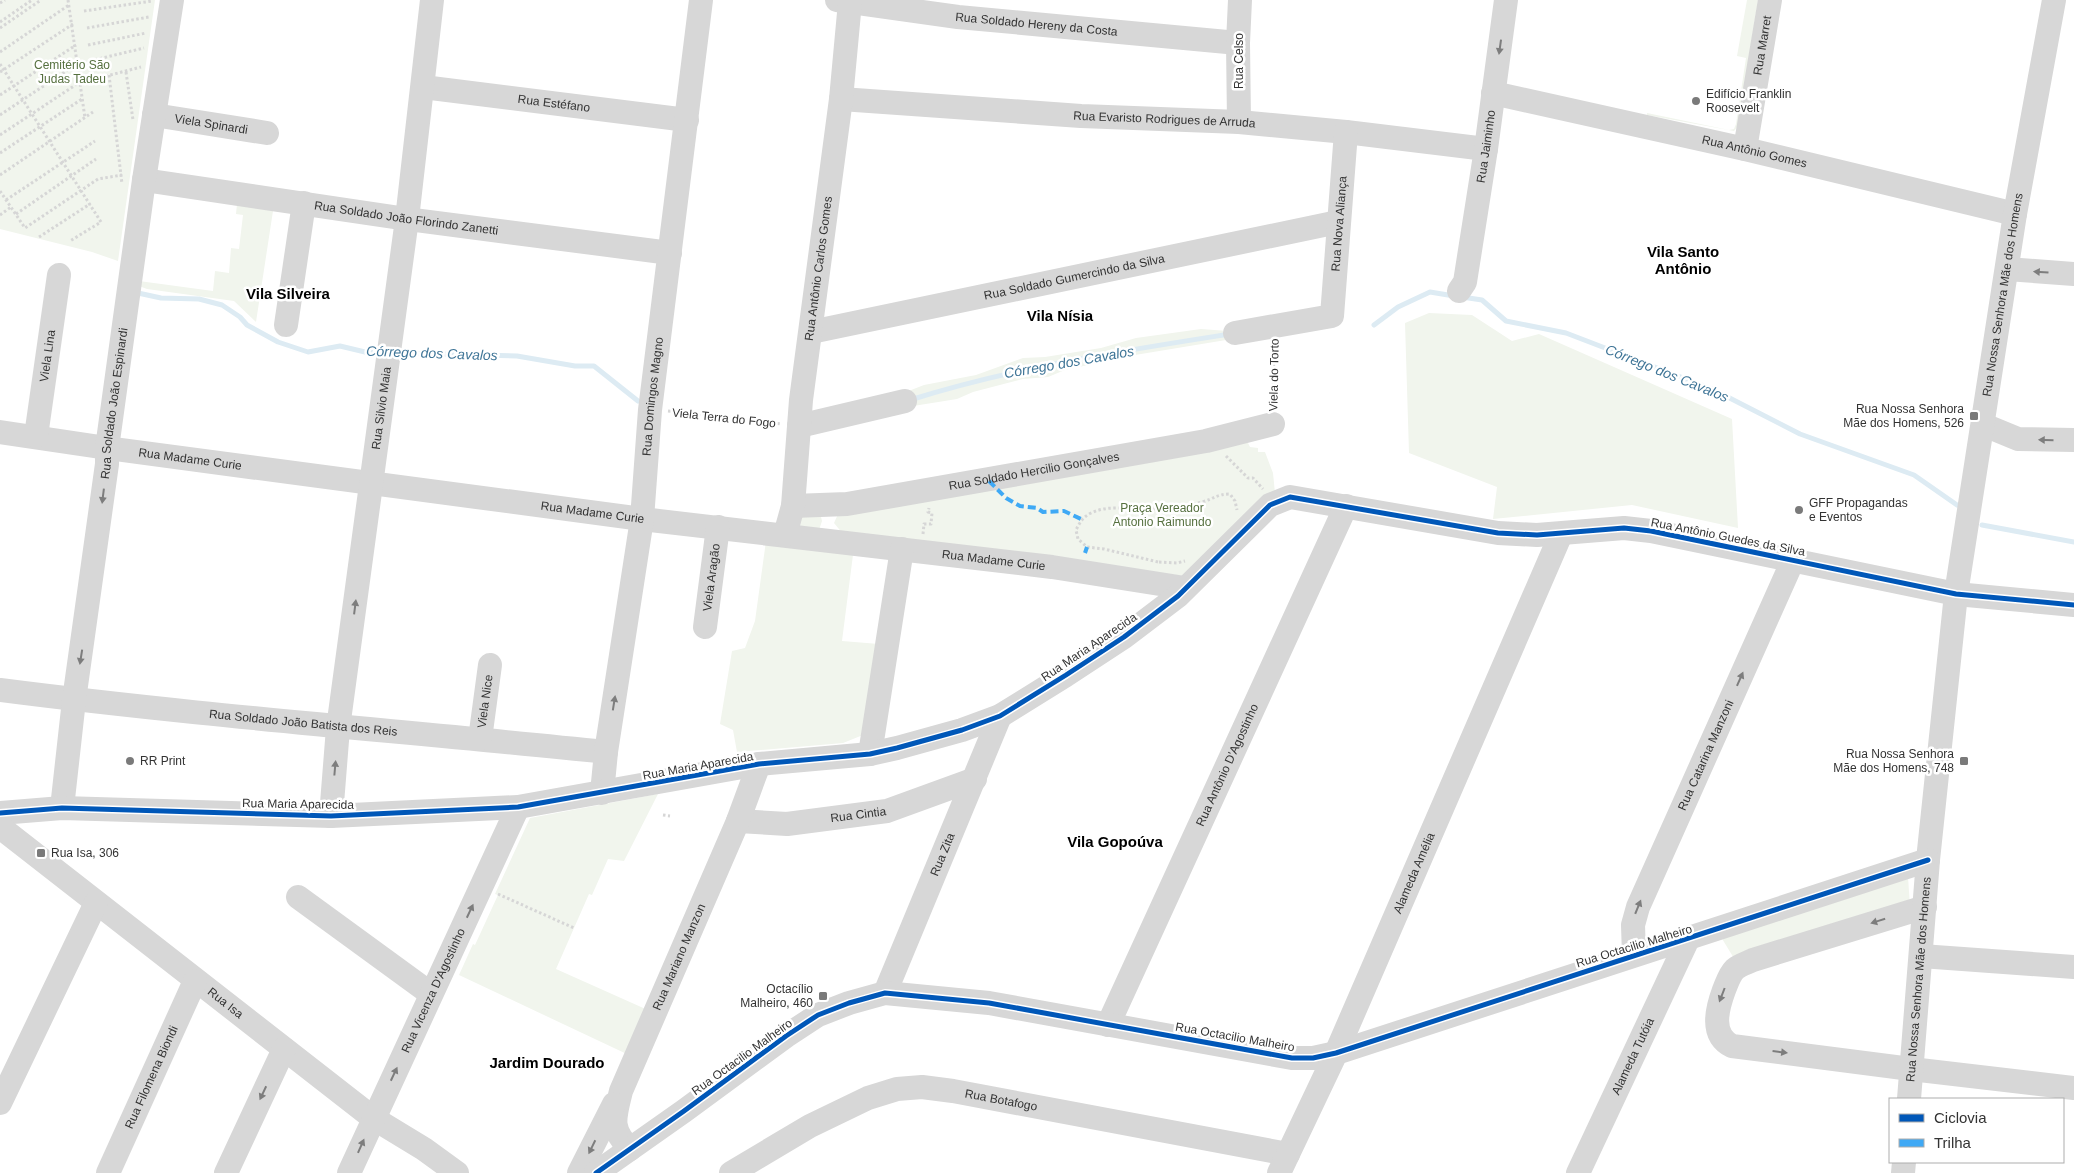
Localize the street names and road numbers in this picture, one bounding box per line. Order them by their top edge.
street label: Rua Soldado Hereny da Costa [955,10,1119,39]
street label: Rua Marret [1750,14,1774,76]
street label: Rua Celso [1232,33,1246,89]
street label: Rua Estéfano [517,92,591,115]
street label: Rua Evaristo Rodrigues de Arruda [1073,108,1256,131]
street label: Rua Jaiminho [1474,109,1498,184]
street label: Viela Spinardi [174,111,249,137]
street label: Rua Antônio Gomes [1701,133,1809,171]
street label: Rua Nova Aliança [1328,175,1350,272]
street label: Rua Nossa Senhora Mãe dos Homens [1980,192,2026,398]
street label: Rua Antônio Carlos Gomes [802,195,835,342]
street label: Rua Soldado João Florindo Zanetti [313,198,499,238]
street label: Rua Soldado Gumercindo da Silva [983,251,1166,303]
street label: Rua Soldado João Espinardi [98,327,131,480]
street label: Viela Lina [37,328,58,383]
street label: Rua Domingos Magno [640,336,666,456]
street label: Viela do Torto [1266,338,1282,412]
street label: Rua Silvio Maia [369,366,394,451]
street label: Viela Terra do Fogo [671,406,777,430]
street label: Rua Madame Curie [138,445,243,473]
street label: Rua Soldado Hercilio Gonçalves [948,449,1121,493]
street label: Rua Madame Curie [540,499,645,526]
street label: Rua Antônio Guedes da Silva [1650,515,1807,559]
street label: Viela Aragão [700,543,723,612]
street label: Rua Madame Curie [941,547,1047,573]
street label: Rua Maria Aparecida [1039,610,1140,684]
street label: Viela Nice [475,673,496,729]
street label: Rua Catarina Manzoni [1675,698,1737,813]
street label: Rua Antônio D'Agostinho [1193,701,1261,829]
street label: Rua Soldado João Batista dos Reis [208,707,398,739]
street label: Rua Maria Aparecida [642,749,755,783]
street label: Rua Maria Aparecida [242,796,354,812]
street label: Rua Cintia [830,804,887,825]
street label: Alameda Amélia [1390,830,1438,916]
street label: Rua Zita [927,831,958,878]
street label: Rua Nossa Senhora Mãe dos Homens [1903,876,1934,1082]
street label: Rua Mariano Manzon [650,902,708,1013]
street label: Rua Octacilio Malheiro [1574,922,1694,970]
street label: Rua Vicenza D'Agostinho [398,926,468,1055]
street label: Rua Isa [205,985,246,1021]
street label: Alameda Tutóia [1609,1015,1657,1097]
street label: Rua Octacilio Malheiro [689,1016,795,1098]
street label: Rua Octacilio Malheiro [1174,1020,1296,1054]
street label: Rua Filomena Biondi [122,1024,181,1131]
street label: Rua Botafogo [964,1086,1039,1114]

